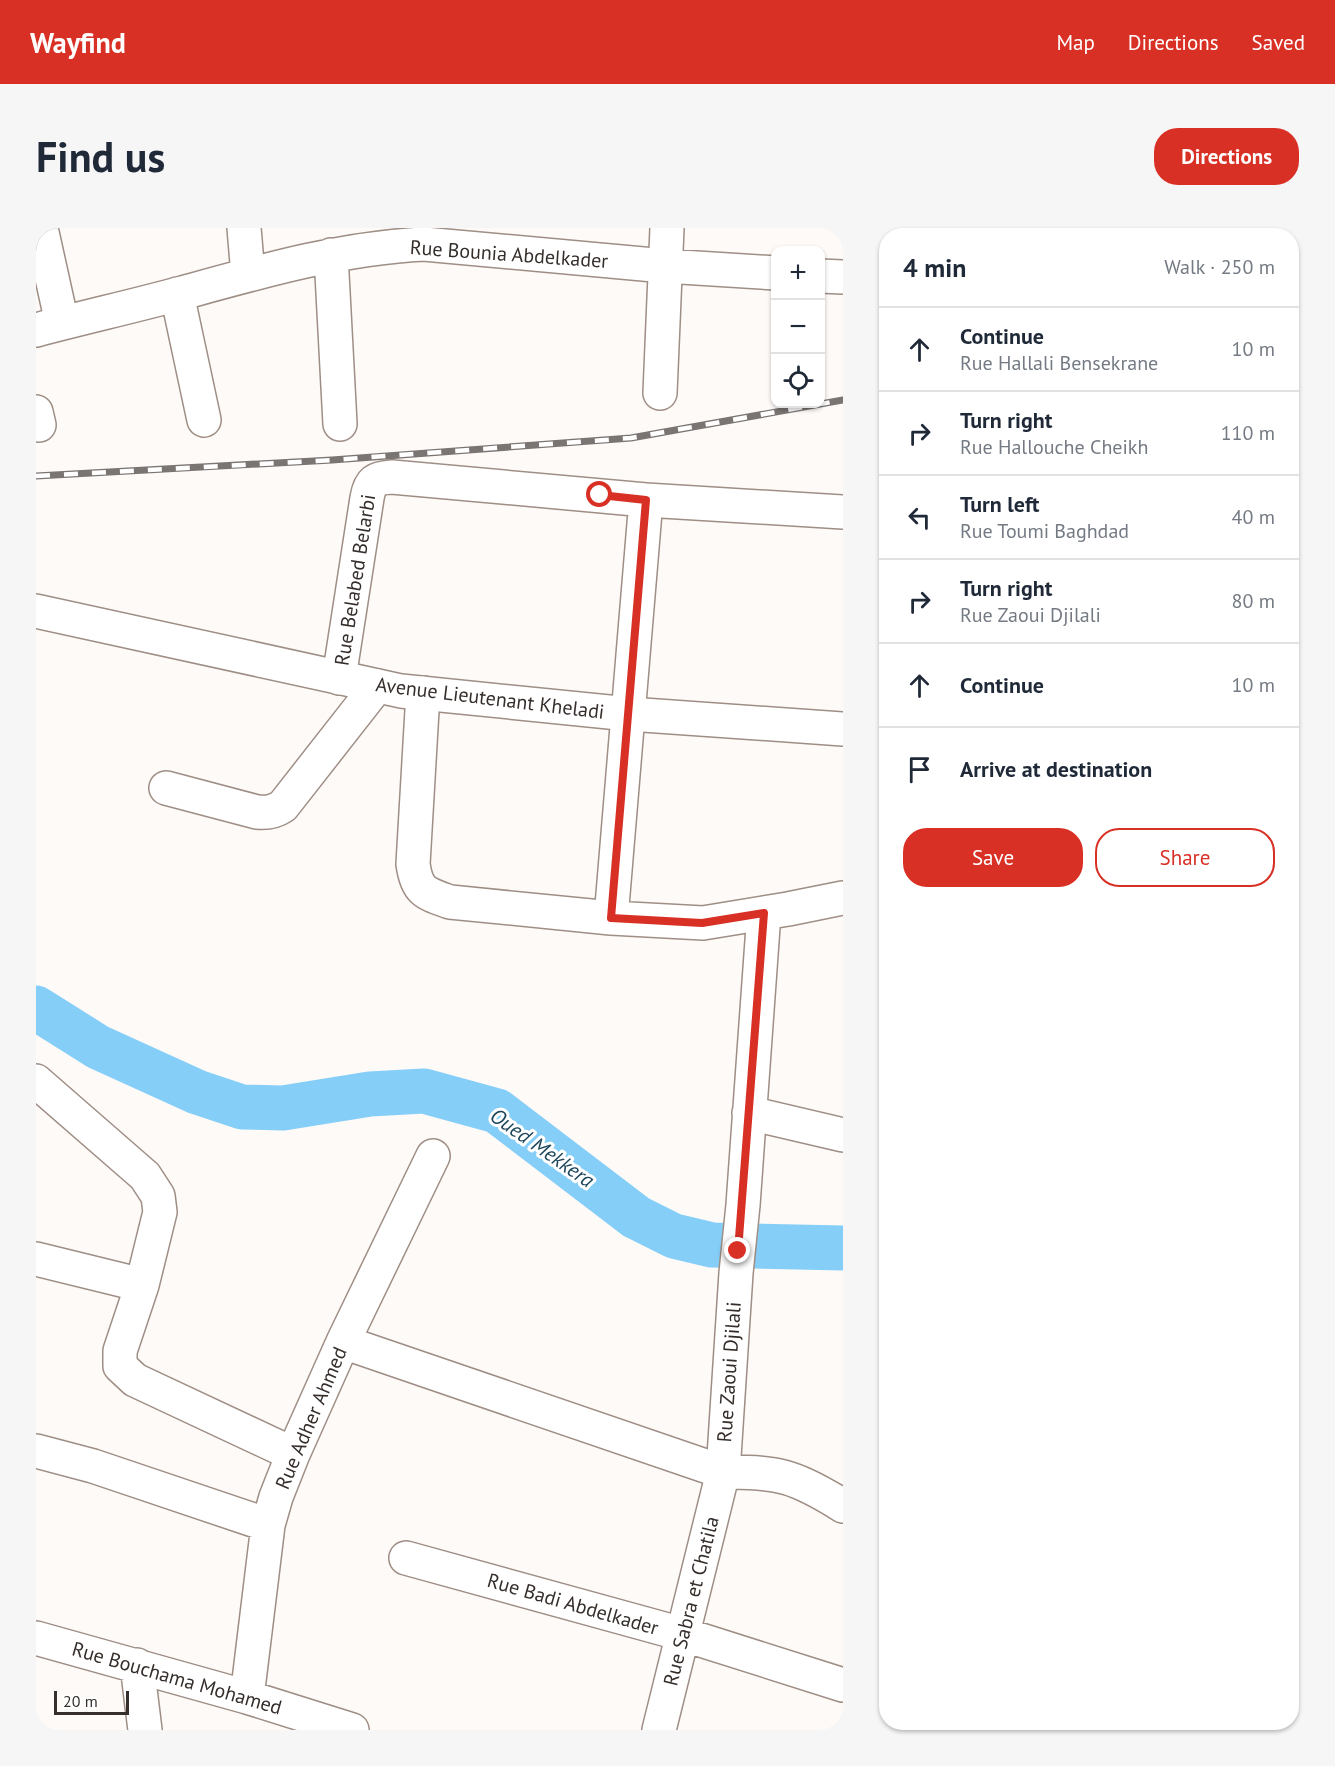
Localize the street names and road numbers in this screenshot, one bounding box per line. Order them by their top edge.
street label: Rue Bounia Abdelkader [409,234,609,274]
street label: Rue Belabed Belarbi [329,492,381,668]
street label: Avenue Lieutenant Kheladi [374,671,606,725]
street label: Rue Zaoui Djilali [711,1301,747,1443]
street label: Rue Adher Ahmed [269,1343,353,1493]
street label: Rue Sabra et Chatila [657,1514,725,1688]
street label: Rue Badi Abdelkader [484,1567,662,1641]
street label: Rue Bouchama Mohamed [69,1636,285,1720]

